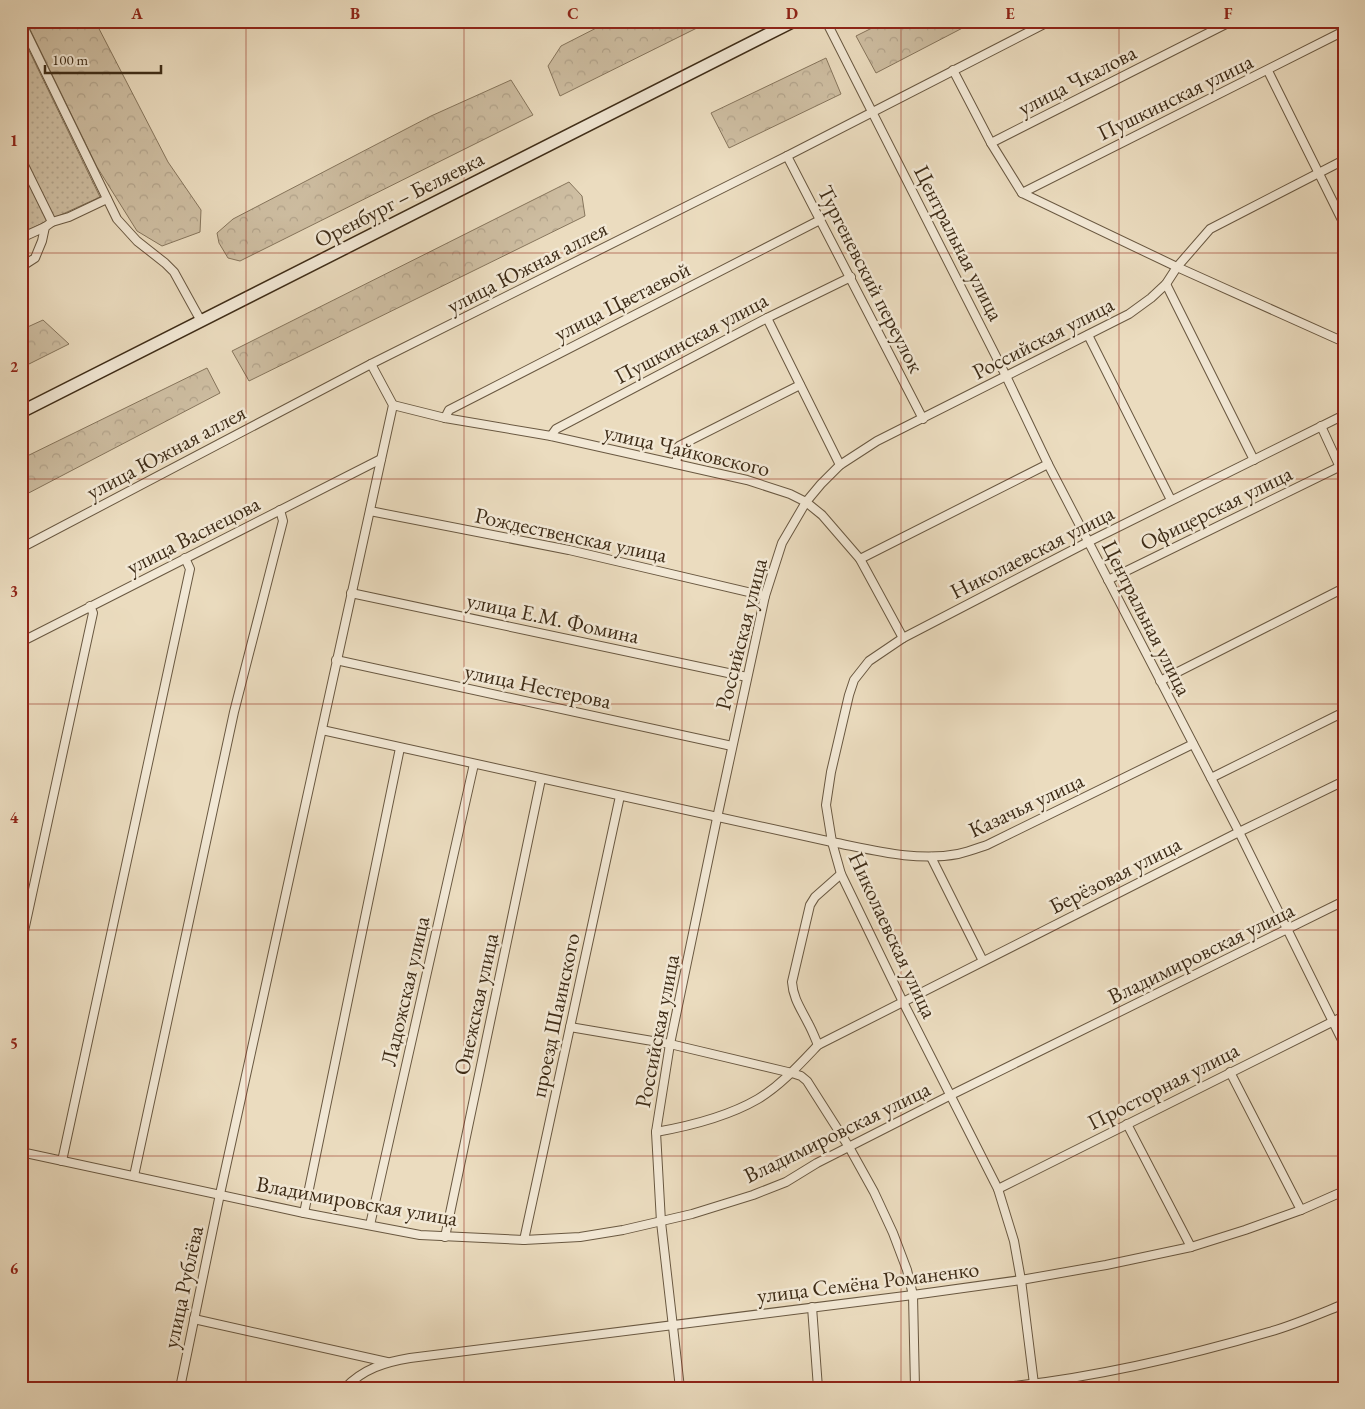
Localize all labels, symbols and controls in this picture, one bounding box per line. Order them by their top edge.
text: A [130,3,143,24]
text: B [350,3,360,24]
text: C [567,3,579,24]
text: D [786,3,798,24]
text: E [1005,3,1015,24]
text: F [1224,3,1233,24]
street label: улица Чкалова [1013,38,1141,122]
scale bar [45,42,161,74]
street label: Пушкинская улица [1092,47,1258,147]
text: 100 m [52,50,89,69]
text: 1 [10,130,18,151]
street label: Оренбург – Беляевка [309,144,489,254]
street label: Центральная улица [907,160,1011,326]
street label: Тургеневский переулок [811,180,931,378]
street label: улица Южная аллея [442,214,612,320]
street label: улица Цветаевой [549,254,695,348]
street label: Пушкинская улица [609,285,773,391]
street label: Российская улица [967,290,1119,386]
text: 2 [10,356,19,377]
street label: улица Южная аллея [81,398,251,506]
street label: улица Чайковского [601,417,773,483]
street label: Офицерская улица [1135,459,1297,557]
street label: улица Васнецова [121,489,265,581]
street label: Николаевская улица [945,498,1119,606]
street label: Рождественская улица [472,500,670,570]
street label: Центральная улица [1095,535,1199,701]
street label: Российская улица [708,555,774,713]
text: 3 [10,581,18,602]
street label: улица Е.М. Фомина [464,586,642,650]
street label: улица Нестерова [462,656,614,716]
street label: Казачья улица [964,766,1089,844]
text: 4 [10,807,19,828]
street label: Берёзовая улица [1044,829,1186,921]
street label: Николаевская улица [842,847,944,1023]
street label: Владимировская улица [1103,895,1299,1011]
street label: Ладожская улица [374,913,436,1069]
street label: Онежская улица [447,930,505,1078]
street label: проезд Шаинского [523,930,587,1100]
street label: Российская улица [628,952,686,1110]
text: 5 [10,1033,18,1054]
street label: Просторная улица [1082,1035,1244,1137]
street label: Владимировская улица [739,1074,935,1190]
street label: Владимировская улица [254,1169,460,1233]
street label: улица Рублёва [156,1223,210,1351]
street label: улица Семёна Романенко [755,1254,981,1310]
text: 6 [10,1258,19,1279]

